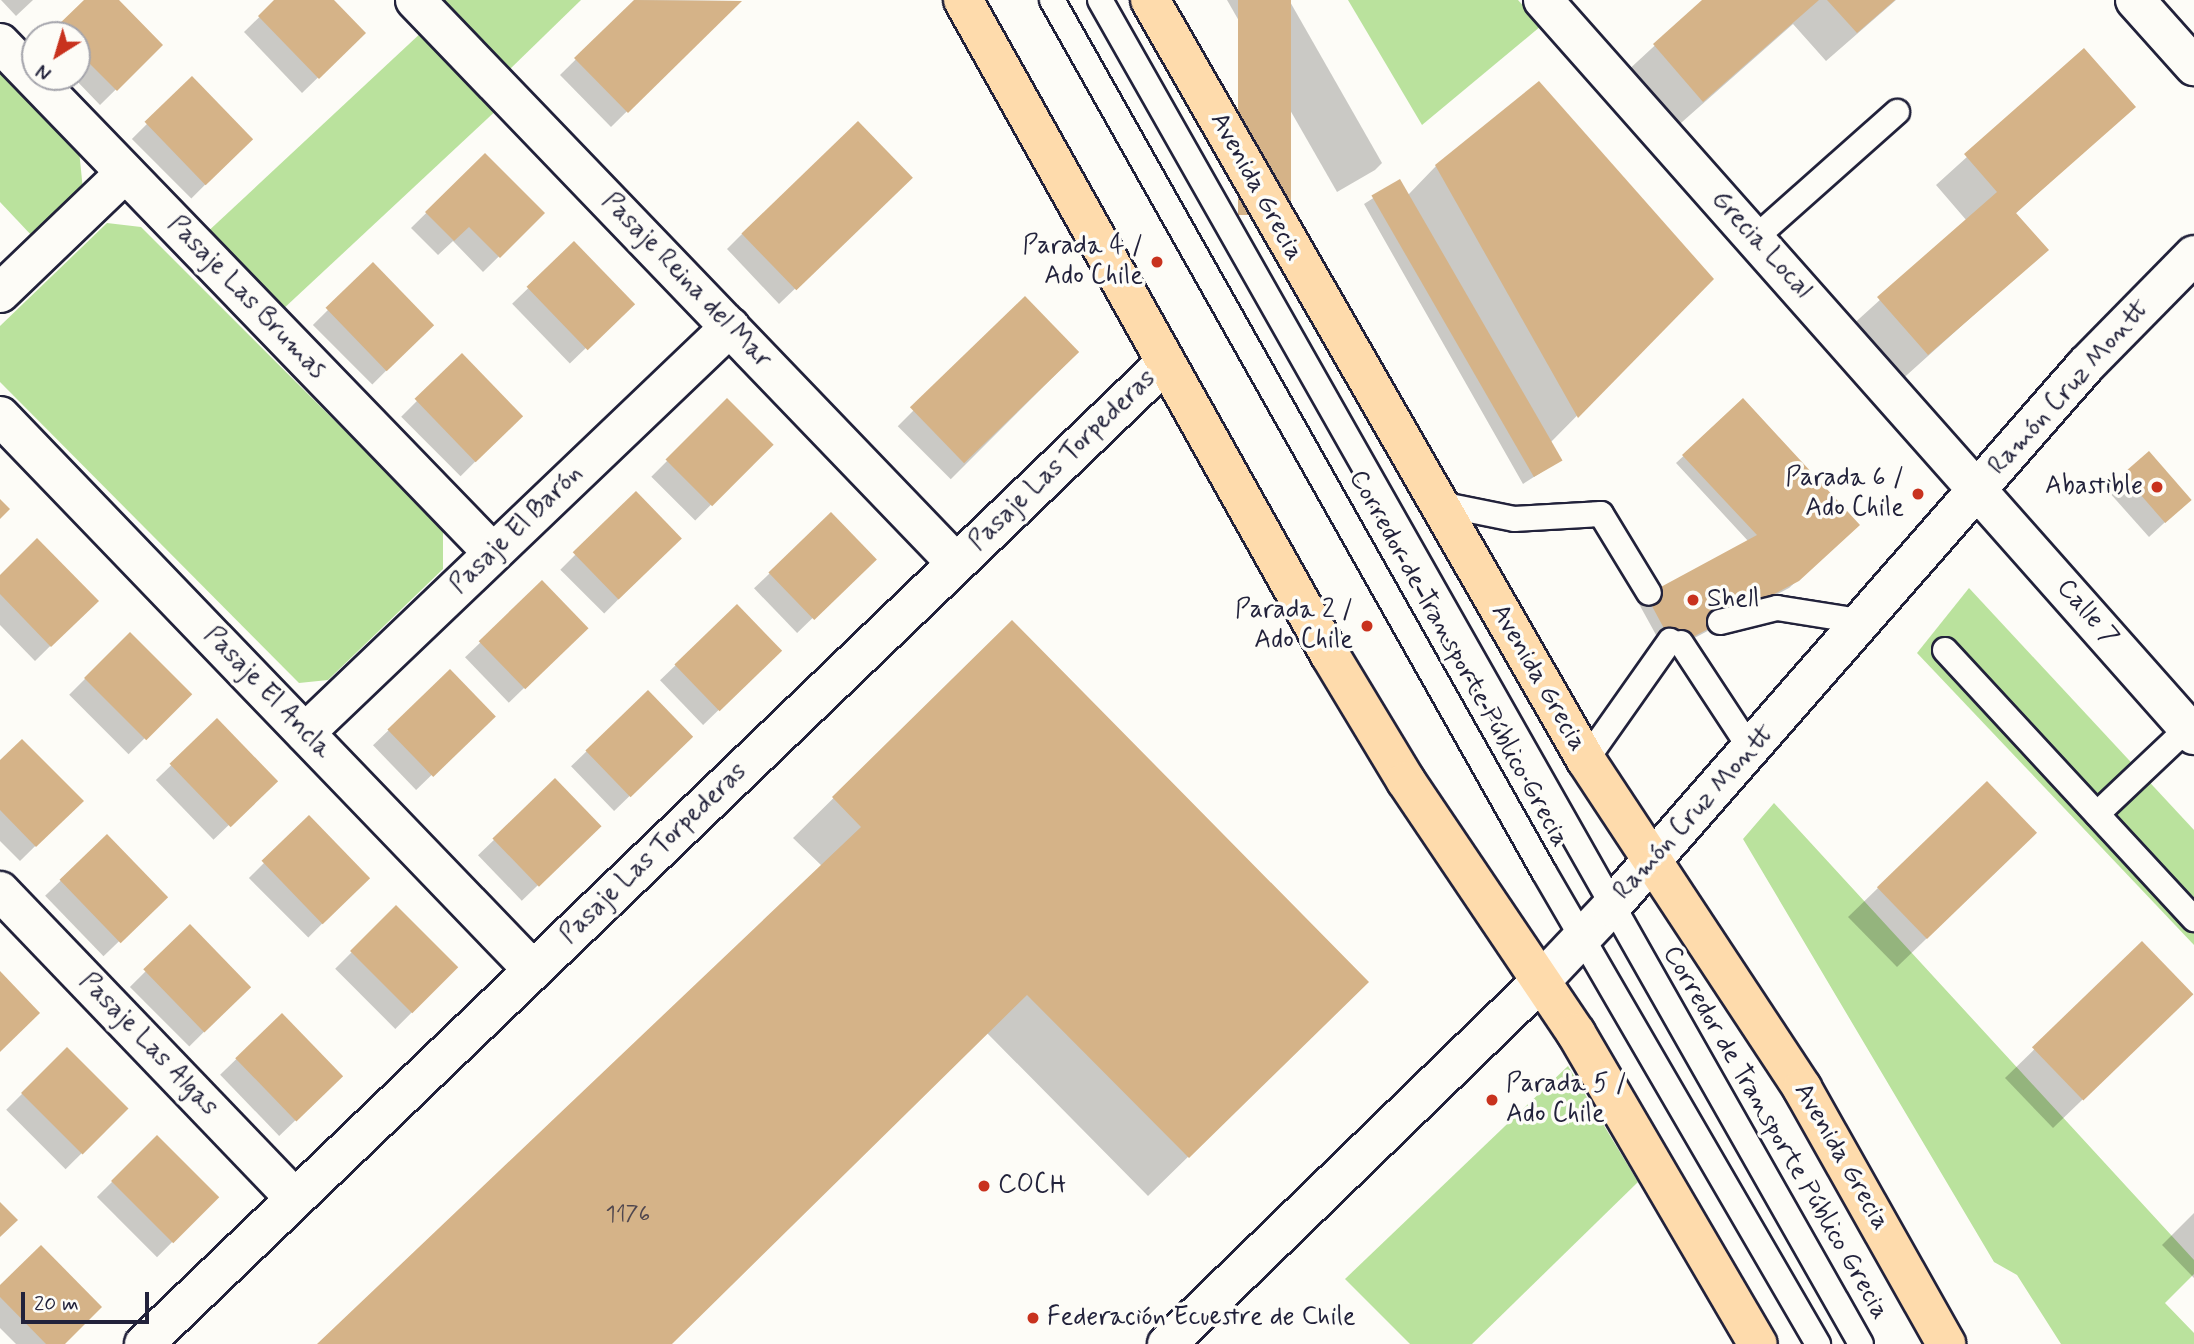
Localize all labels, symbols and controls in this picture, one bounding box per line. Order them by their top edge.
north arrow [21,21,91,91]
text: N [32,58,57,85]
street label: Avenida Grecia [1202,107,1310,267]
street label: Grecia Local [1704,184,1818,306]
street label: Pasaje Reina del Mar [595,187,777,375]
street label: Pasaje Las Brumas [159,209,333,387]
place label: Parada 4 / Ado Chile [1023,231,1143,292]
marker: Parada 4 / Ado Chile [1149,254,1165,270]
street label: Ramón Cruz Montt [1985,296,2155,480]
street label: Pasaje Las Torpederas [965,366,1161,556]
street label: Pasaje El Barón [444,459,590,601]
place label: Parada 6 / Ado Chile [1785,463,1904,524]
street label: Corredor de Transporte Público Grecia [1341,465,1575,853]
place label: Abastible [2045,471,2143,503]
marker: Abastible [2149,479,2165,495]
marker: Parada 6 / Ado Chile [1910,486,1926,502]
street label: Calle 7 [2049,573,2125,653]
place label: Shell [1707,584,1759,616]
marker: Shell [1685,592,1701,608]
place label: Parada 2 / Ado Chile [1235,595,1353,656]
street label: Avenida Grecia [1483,599,1593,757]
marker: Parada 2 / Ado Chile [1359,618,1375,634]
street label: Pasaje El Ancla [198,622,336,764]
street label: Ramón Cruz Montt [1610,721,1780,905]
street label: Pasaje Las Torpederas [556,759,752,949]
street label: Corredor de Transporte Público Grecia [1655,941,1895,1325]
street label: Pasaje Las Algas [72,967,224,1123]
place label: Parada 5 / Ado Chile [1506,1069,1627,1130]
street label: Avenida Grecia [1786,1078,1896,1236]
marker: Parada 5 / Ado Chile [1484,1092,1500,1108]
place label: COCH [998,1170,1066,1202]
marker: COCH [976,1178,992,1194]
house number: 1176 [606,1201,650,1229]
scale bar [24,1278,152,1322]
text: 20 m [34,1290,79,1318]
place label: Federación Ecuestre de Chile [1047,1302,1355,1334]
marker: Federación Ecuestre de Chile [1025,1310,1041,1326]

